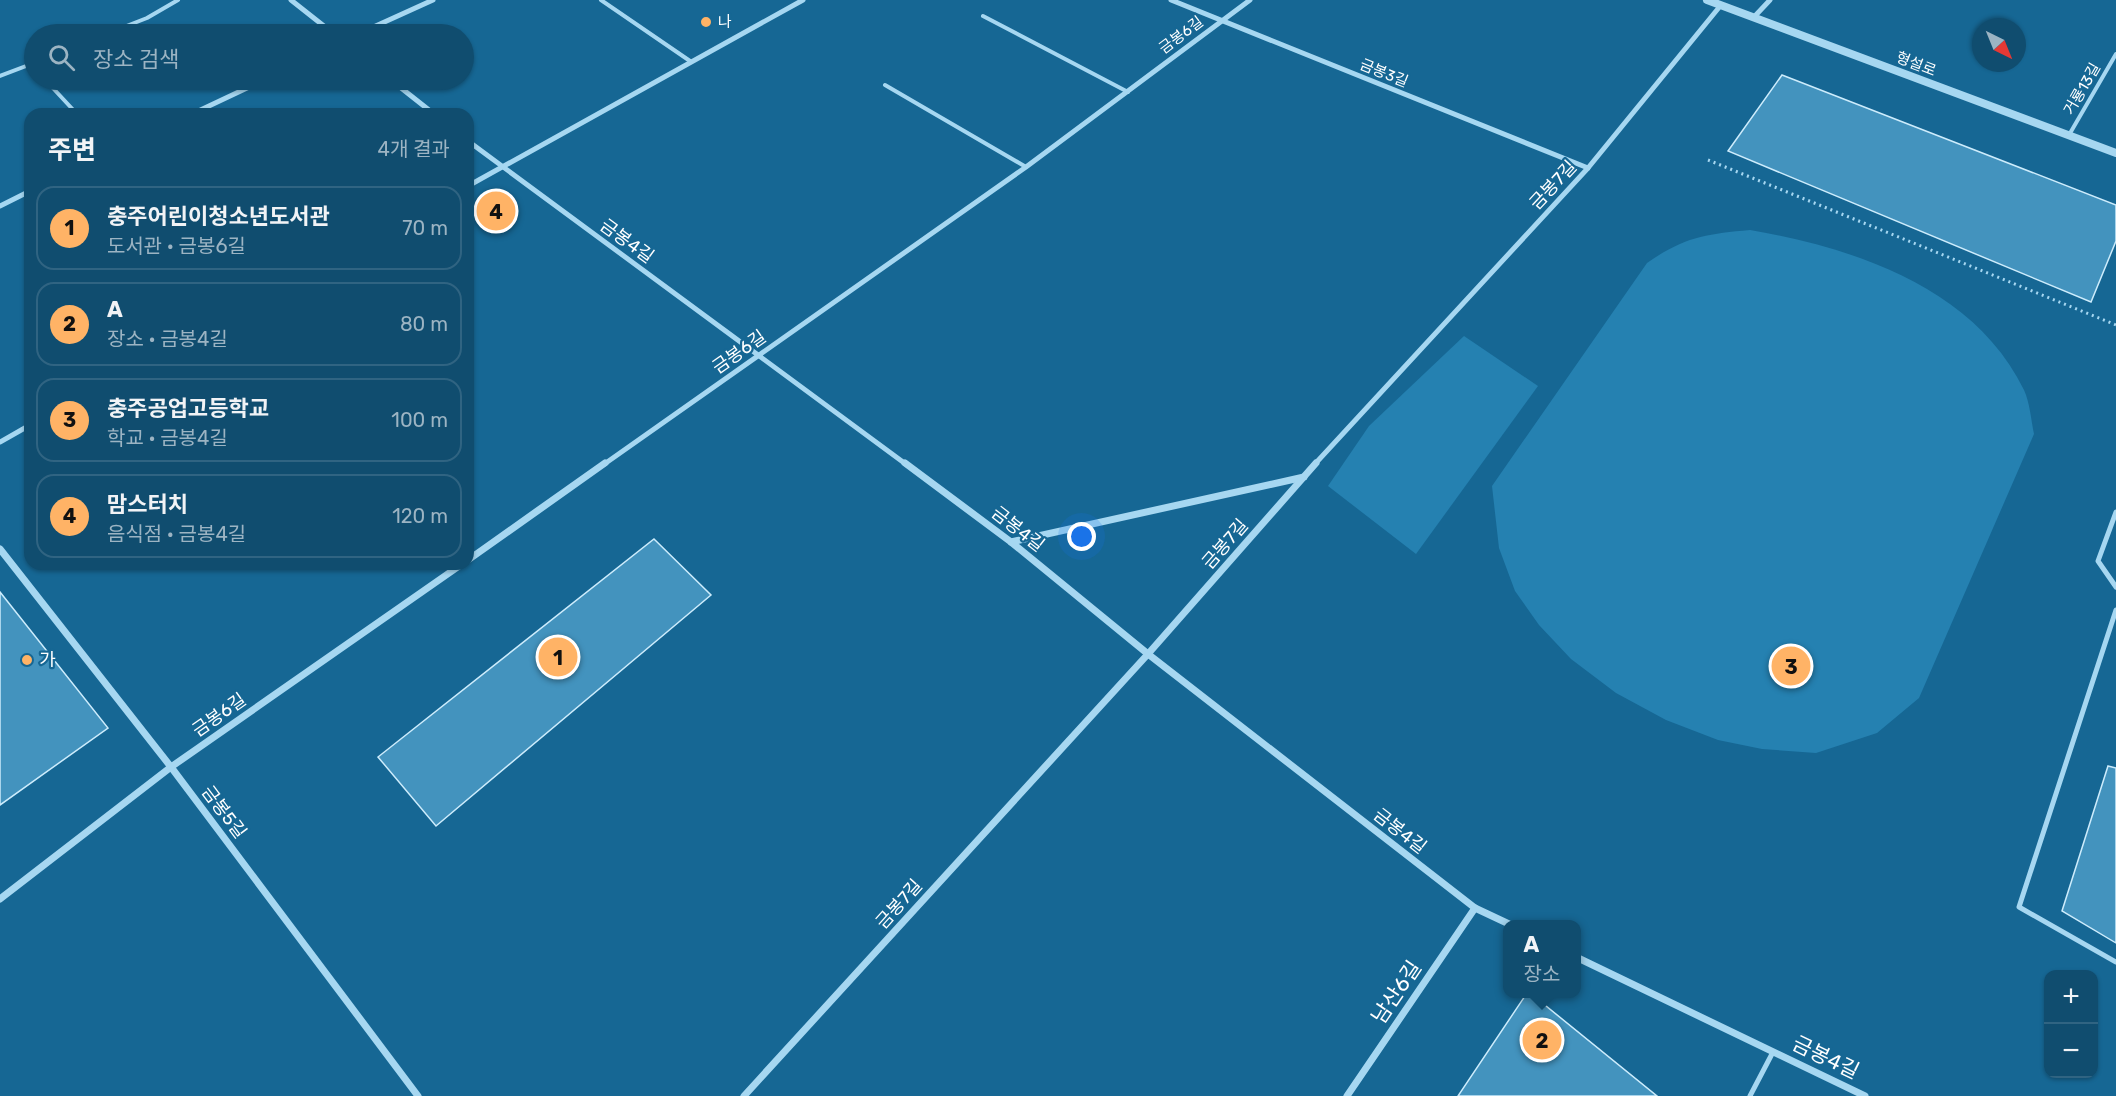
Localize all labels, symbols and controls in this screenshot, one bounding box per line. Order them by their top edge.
place label: 나 [718,13,732,31]
street label: 금봉6길 [1155,13,1207,57]
marker: 나 [699,15,713,29]
north arrow [1972,18,2026,72]
search box [24,24,474,90]
icon: search [45,41,78,74]
text: 장소 검색 [93,46,179,73]
street label: 형설로 [1893,48,1939,80]
street label: 금봉3길 [1357,55,1411,91]
street label: 거룡13길 [2060,60,2104,118]
text: 주변 [48,135,96,166]
text: 4개 결과 [377,137,450,161]
street label: 금봉7길 [1525,156,1581,214]
pin: 4 [476,188,516,234]
text: 충주어린이청소년도서관 [107,203,330,230]
street label: 금봉4길 [596,214,658,268]
text: 1 [65,216,74,240]
text: 70 m [402,216,448,240]
text: 도서관 · 금봉6길 [107,234,246,258]
text: A [107,296,123,323]
text: 2 [63,312,76,336]
text: 80 m [400,312,448,336]
street label: 금봉6길 [708,326,770,378]
text: 장소 · 금봉4길 [107,327,228,351]
text: 충주공업고등학교 [107,395,269,422]
text: 3 [63,408,76,432]
text: 100 m [391,408,448,432]
text: 학교 · 금봉4길 [107,426,228,450]
text: 맘스터치 [107,491,188,518]
street label: 금봉4길 [987,502,1049,556]
text: 4 [63,504,76,528]
text: 120 m [392,504,448,528]
street label: 금봉7길 [1197,515,1253,573]
text: 음식점 · 금봉4길 [107,522,246,546]
your location [1067,522,1096,551]
pin: 1 [538,634,578,680]
pin: 3 [1772,644,1810,688]
place label: 가 [39,649,56,671]
marker: 가 [20,653,34,667]
street label: 금봉6길 [188,689,250,741]
street label: 금봉5길 [197,781,251,843]
street label: 금봉4길 [1369,804,1431,858]
street label: 금봉7길 [871,875,927,933]
popup [1503,920,1581,998]
text: A [1524,931,1539,958]
street label: 남산6길 [1366,956,1426,1028]
text: 장소 [1524,962,1560,986]
map controls [2044,970,2098,1078]
button: + [2044,970,2098,1024]
pin: 2 [1522,1018,1562,1062]
button: − [2044,1024,2098,1078]
street label: 금봉4길 [1789,1030,1863,1084]

